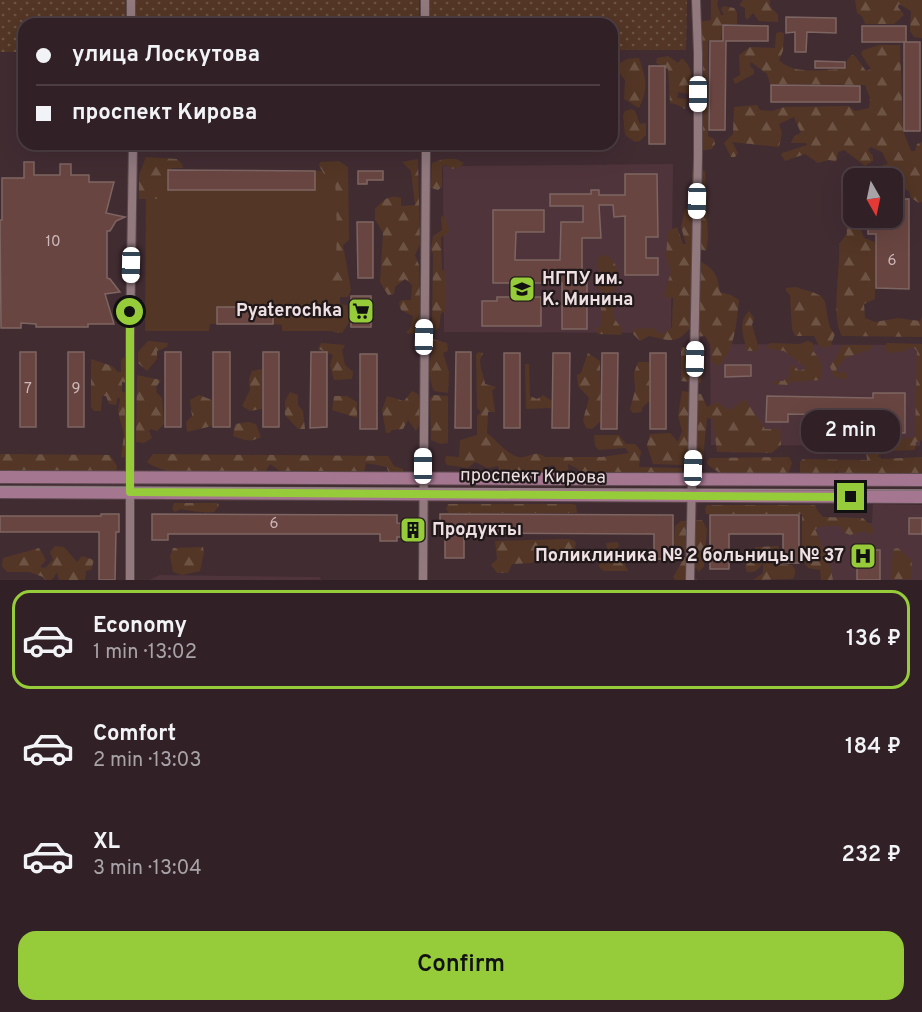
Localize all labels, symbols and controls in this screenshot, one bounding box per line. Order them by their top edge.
text: улица Лоскутова [72,42,260,69]
car [689,76,707,112]
text: проспект Кирова [72,100,257,127]
north arrow [843,168,903,228]
map controls [843,168,903,228]
car [688,183,706,219]
house number: 10 [45,233,61,252]
car [122,247,140,283]
house number: 6 [888,252,897,271]
place label: НГПУ им. К. Минина [542,268,633,312]
school or university icon: НГПУ им. К. Минина [507,274,537,304]
supermarket icon: Pyaterochka [346,296,376,326]
route start [116,298,143,325]
place label: Pyaterochka [236,300,342,323]
car [415,319,433,355]
car [686,341,704,377]
house number: 7 [24,380,32,399]
house number: 9 [72,380,80,399]
callout: 2 min [802,410,900,452]
text: 2 min [825,418,876,444]
car [414,448,432,484]
car [684,450,702,486]
street label: проспект Кирова [460,464,606,490]
route end [837,483,864,510]
house number: 6 [270,515,279,534]
building icon: Продукты [398,515,428,545]
place label: Продукты [432,519,522,542]
hospital icon: Поликлиника № 2 больницы № 37 [848,541,878,571]
place label: Поликлиника № 2 больницы № 37 [535,545,844,568]
icon: car [21,613,75,667]
text: Economy [93,613,187,640]
text: 136 ₽ [846,626,901,653]
text: 1 min · 13:02 [93,640,197,666]
icon: car [21,721,75,775]
text: Comfort [93,721,176,748]
text: 184 ₽ [845,734,901,761]
text: 2 min · 13:03 [93,748,202,774]
icon: car [21,829,75,883]
text: XL [93,829,120,856]
text: 232 ₽ [842,842,901,869]
text: 3 min · 13:04 [93,856,202,882]
button: Confirm [18,931,904,1000]

